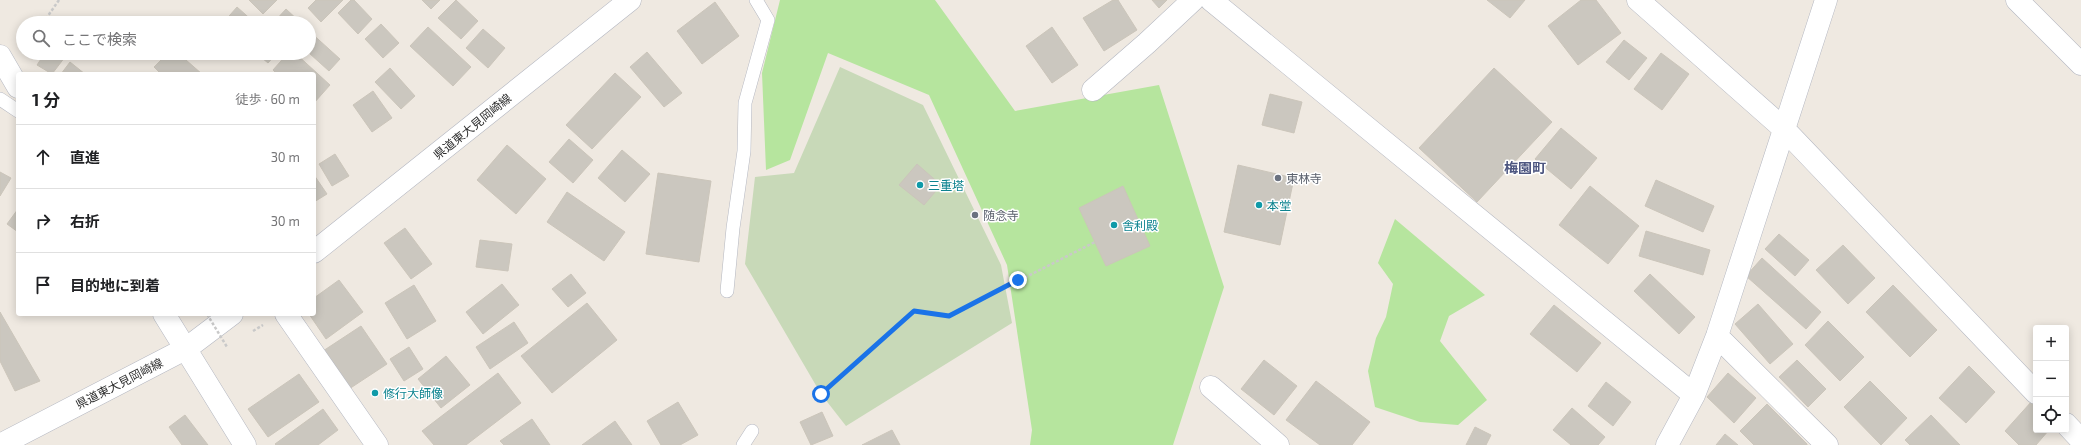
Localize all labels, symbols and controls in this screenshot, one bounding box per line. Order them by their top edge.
search box [16,16,316,60]
icon: search [30,27,52,49]
text: ここで検索 [62,30,137,48]
text: 1 分 [32,89,60,109]
street label: 県道東大見岡崎線 [430,90,514,162]
text: 徒歩 · 60 m [236,91,300,107]
icon: ahead [32,146,54,168]
text: 直進 [70,148,100,166]
text: 30 m [271,149,300,165]
district label: 梅園町 [1504,159,1546,176]
place label: 東林寺 [1286,171,1322,185]
marker: 東林寺 [1273,173,1283,183]
place label: 三重塔 [928,178,964,192]
marker: 三重塔 [915,180,925,190]
place label: 本堂 [1267,198,1291,212]
marker: 本堂 [1254,200,1264,210]
place label: 随念寺 [983,208,1019,222]
icon: right [32,210,54,232]
marker: 随念寺 [970,210,980,220]
text: 右折 [70,212,100,230]
text: 30 m [271,213,300,229]
place label: 舎利殿 [1122,218,1158,232]
marker: 舎利殿 [1109,220,1119,230]
route end [1009,271,1027,289]
icon: arrive [32,274,54,296]
text: 目的地に到着 [70,276,160,294]
map controls [2033,325,2069,433]
button: + [2033,325,2069,361]
street label: 県道東大見岡崎線 [73,355,165,411]
button: − [2033,361,2069,397]
route start [812,385,830,403]
place label: 修行大師像 [383,386,443,400]
marker: 修行大師像 [370,388,380,398]
button: locate [2033,397,2069,433]

